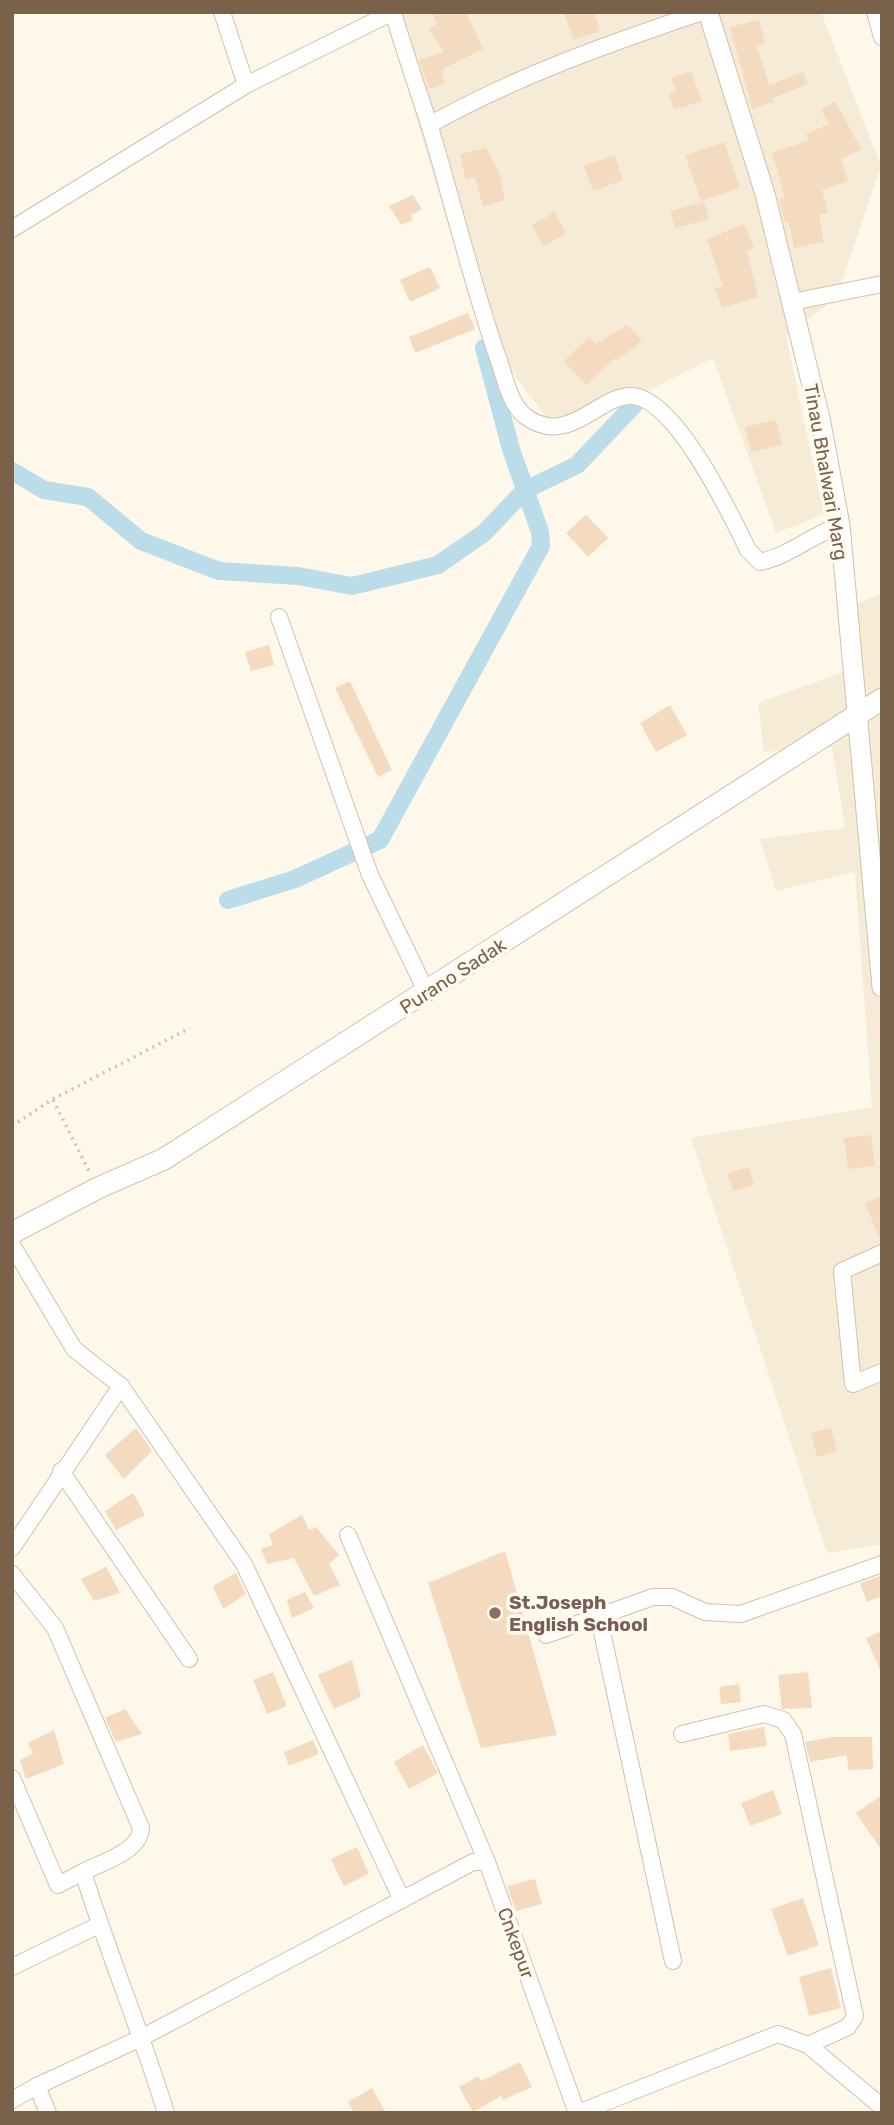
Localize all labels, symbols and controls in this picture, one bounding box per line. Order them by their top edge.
street label: Tinau Bhalwari Marg [799,382,853,562]
street label: Purano Sadak [396,933,511,1019]
place label: St.Joseph English School [509,1591,648,1636]
marker: St.Joseph English School [487,1605,503,1621]
street label: Cnkepur [493,1904,540,1982]

